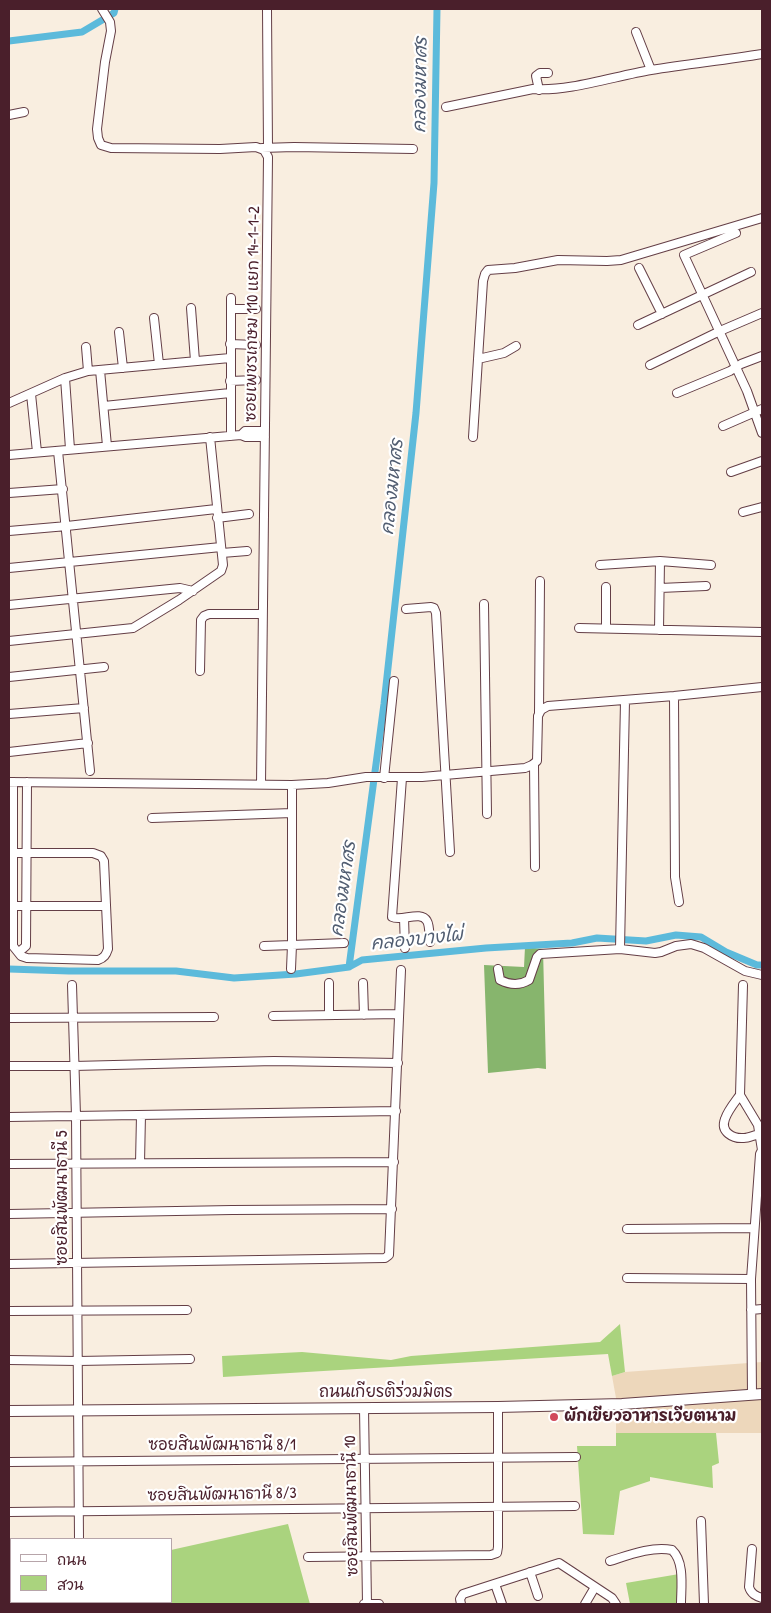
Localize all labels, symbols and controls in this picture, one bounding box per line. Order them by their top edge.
water label: คลองมหาศร [409,37,433,133]
street label: ซอยเพชรเกษม 110 แยก 14-1-1-2 [242,206,264,422]
water label: คลองมหาศร [377,438,409,536]
water label: คลองมหาศร [327,840,361,938]
water label: คลองบางไผ่ [370,924,464,956]
street label: ซอยสินพัฒนาธานี 5 [53,1130,73,1266]
street label: ถนนเกียรติร่วมมิตร [319,1383,453,1403]
place label: ผักเขียวอาหารเวียตนาม [564,1407,736,1427]
marker: ผักเขียวอาหารเวียตนาม [548,1411,560,1423]
street label: ซอยสินพัฒนาธานี 10 [341,1435,363,1577]
street label: ซอยสินพัฒนาธานี 8/1 [148,1436,296,1456]
street label: ซอยสินพัฒนาธานี 8/3 [147,1484,297,1506]
legend [10,1538,172,1603]
text: ถนน [57,1549,86,1570]
text: สวน [57,1574,84,1595]

